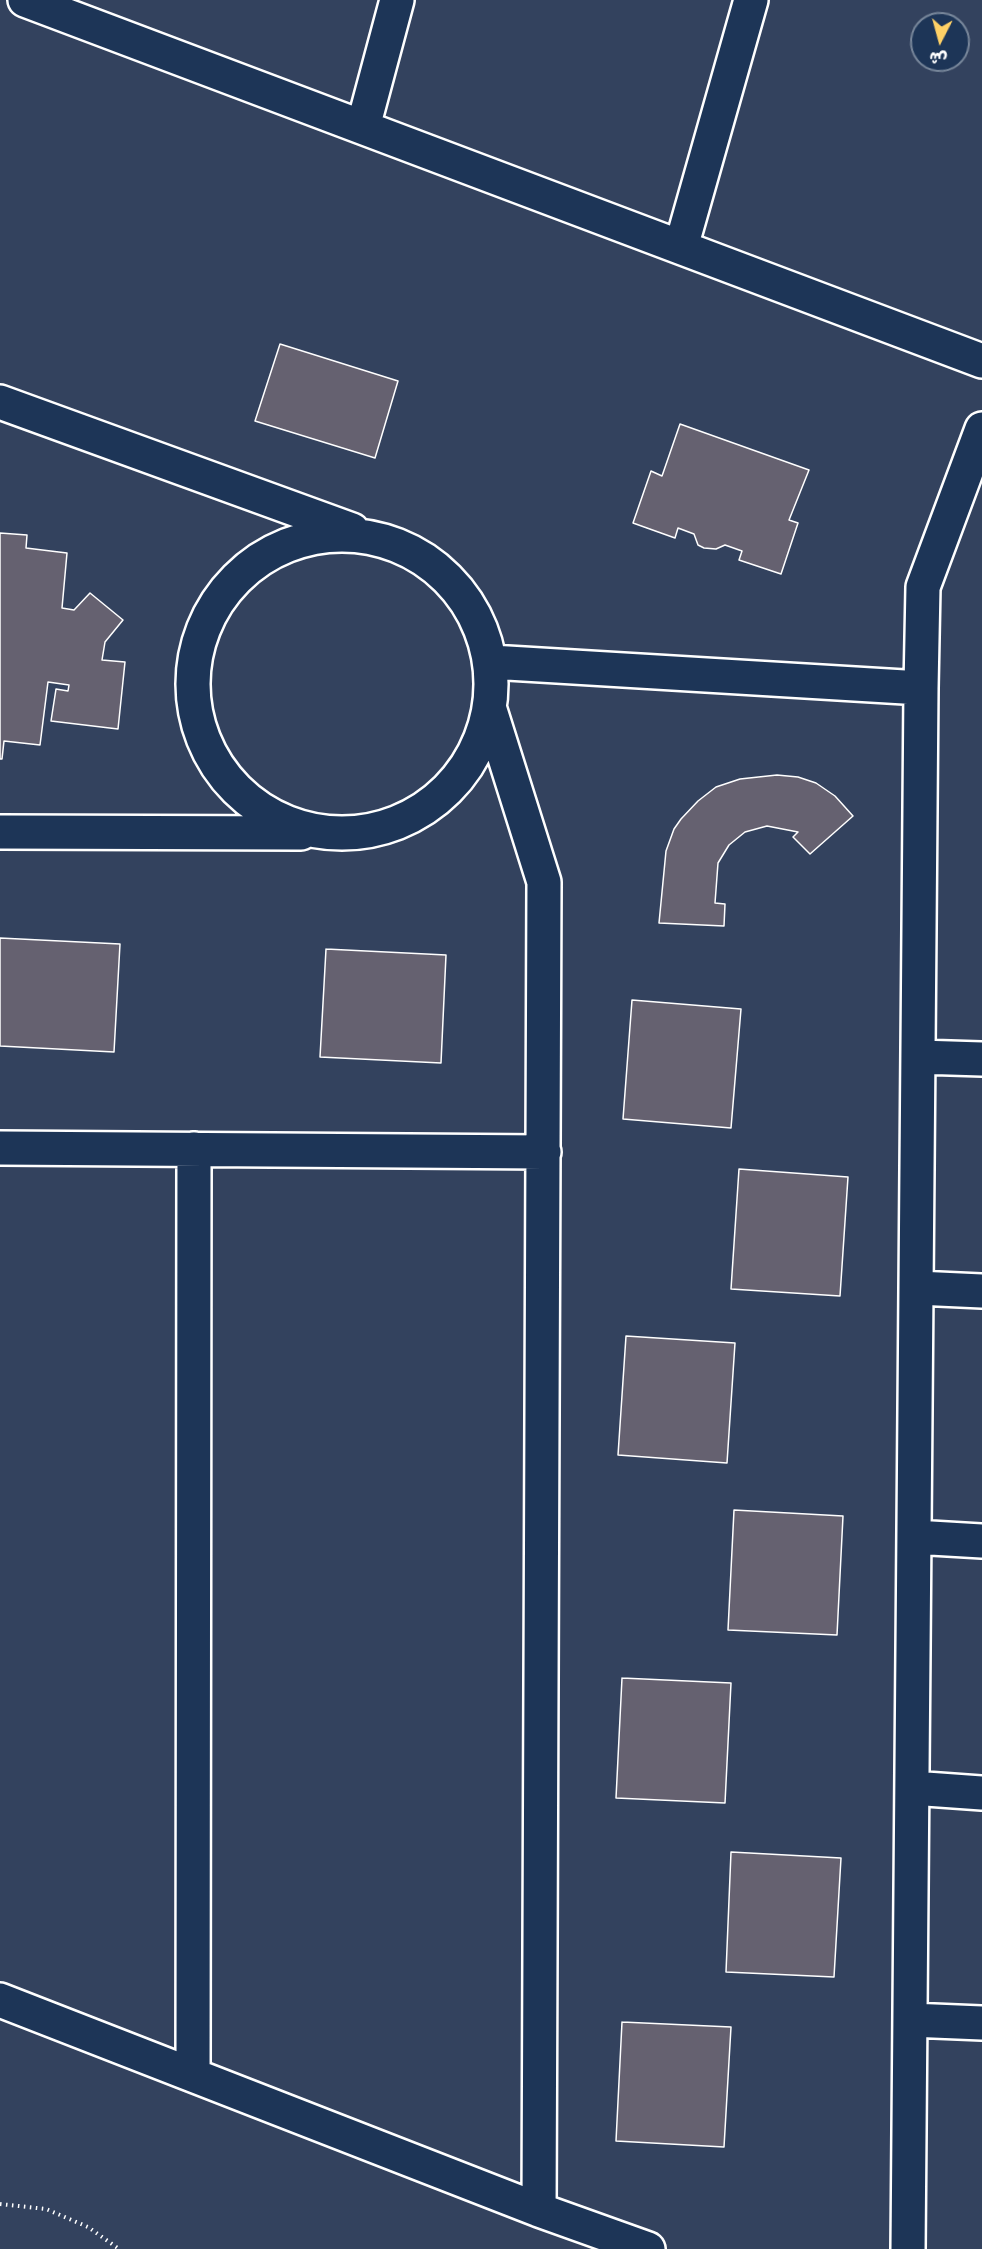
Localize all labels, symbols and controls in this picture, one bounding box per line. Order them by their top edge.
north arrow [910,12,970,72]
text: ش [928,43,949,74]

